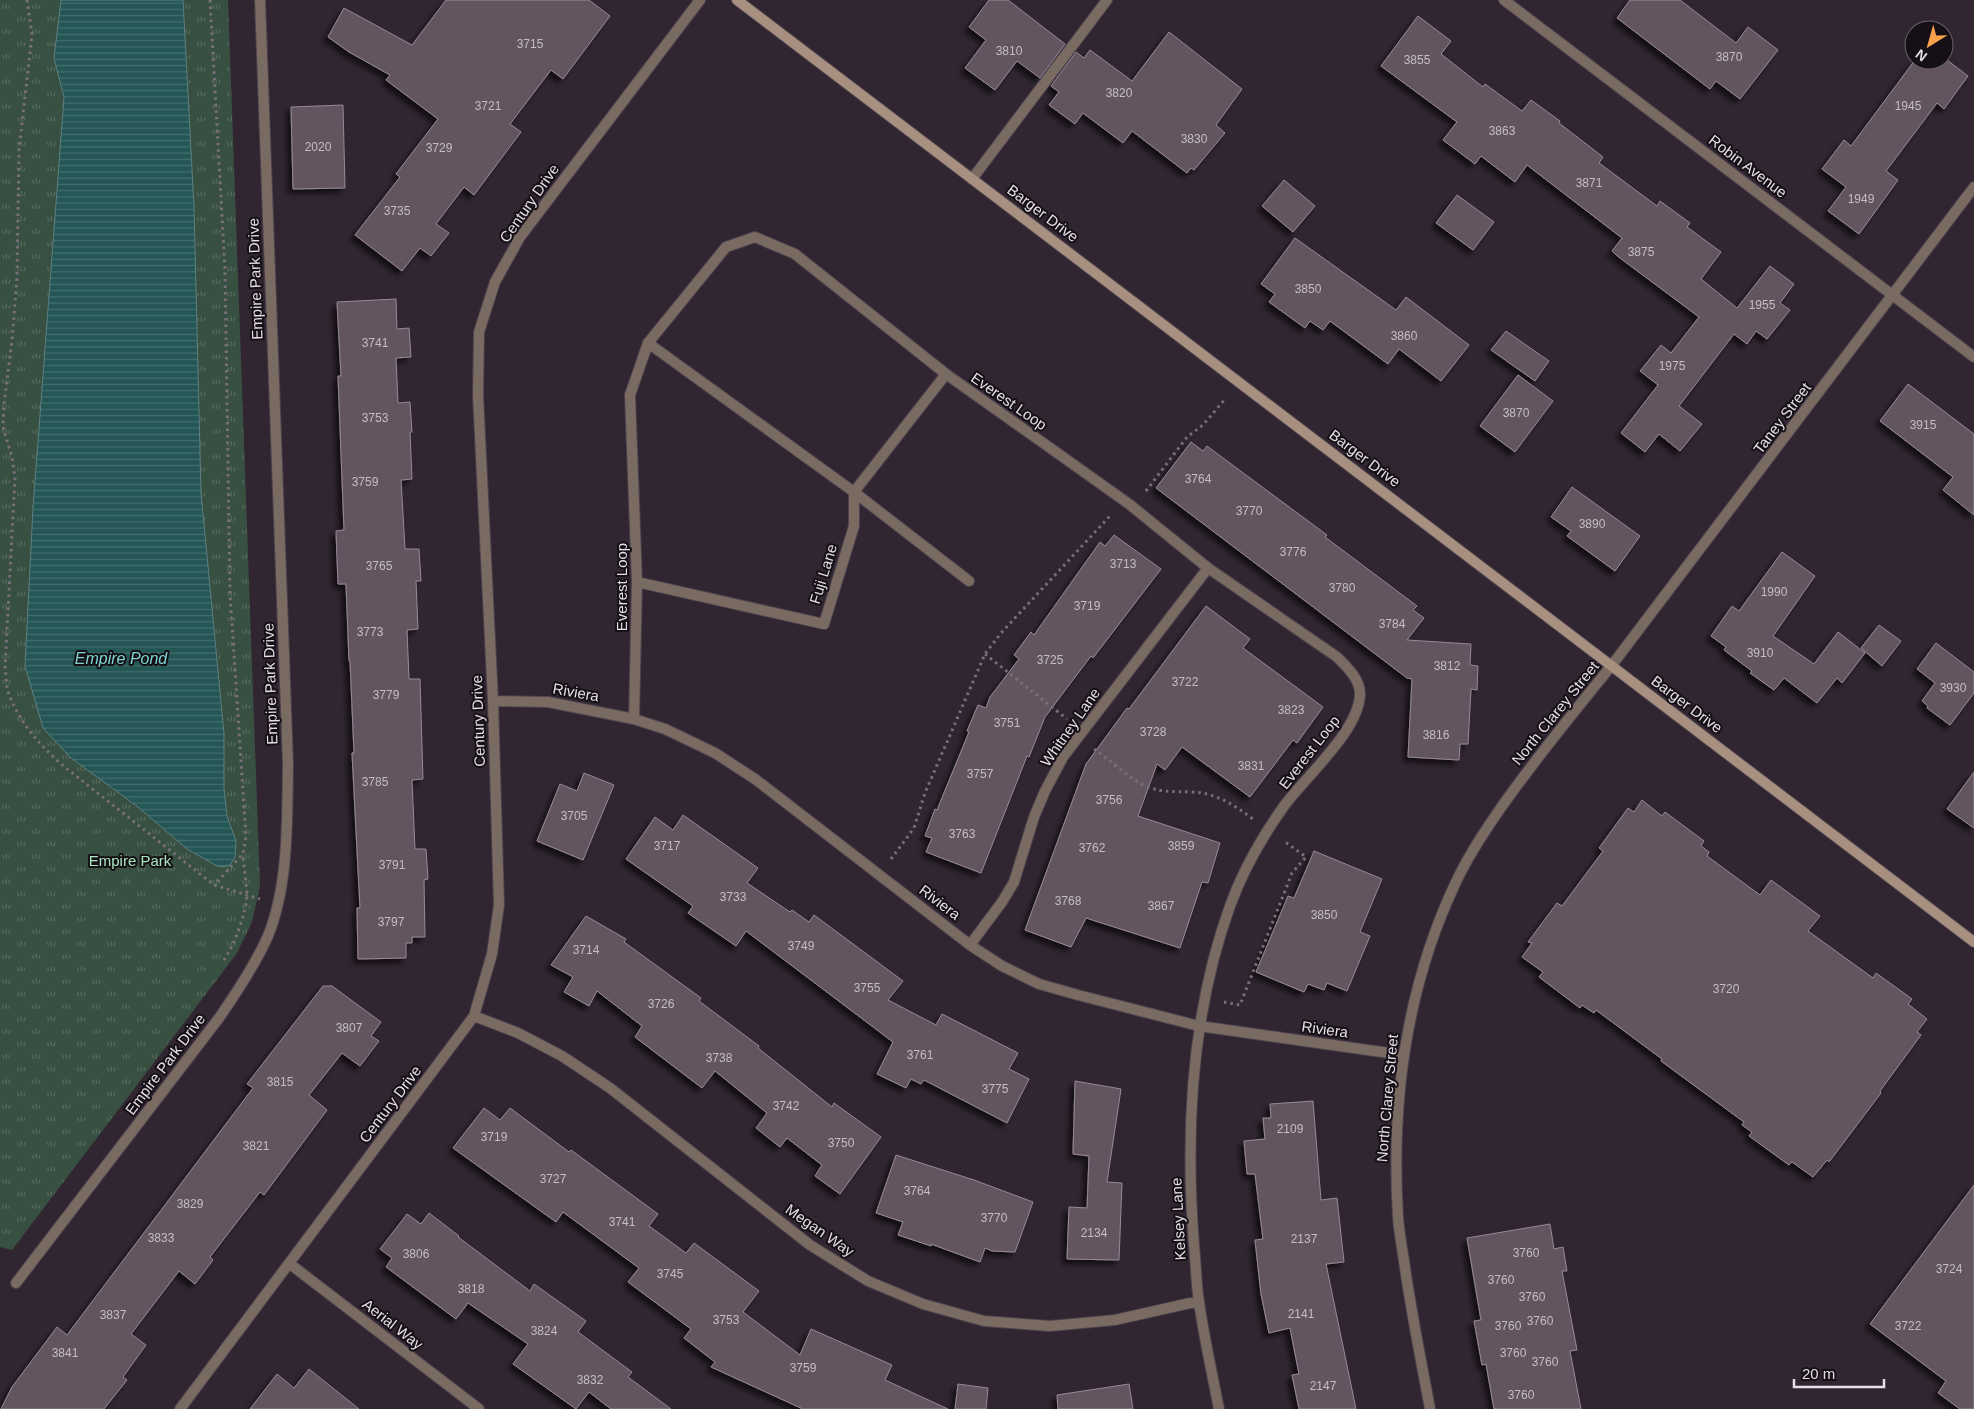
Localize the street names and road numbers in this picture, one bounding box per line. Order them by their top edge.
street label: Robin Avenue [1706,131,1790,201]
street label: Century Drive [496,161,562,245]
street label: Barger Drive [1004,181,1082,245]
street label: Empire Park Drive [244,218,266,340]
street label: Everest Loop [968,369,1050,433]
street label: Taney Street [1750,379,1815,457]
street label: Barger Drive [1326,426,1404,490]
street label: Fuji Lane [806,542,840,606]
street label: Everest Loop [613,543,630,631]
street label: Empire Park Drive [259,623,281,745]
street label: North Clarey Street [1508,657,1603,768]
street label: Barger Drive [1648,672,1726,736]
street label: Century Drive [468,675,488,767]
street label: Riviera [552,680,601,705]
street label: Whitney Lane [1037,685,1103,769]
street label: Everest Loop [1275,712,1343,792]
street label: Riviera [916,881,964,923]
street label: Empire Park Drive [122,1010,208,1118]
street label: Riviera [1301,1017,1350,1041]
street label: North Clarey Street [1373,1032,1401,1163]
street label: Century Drive [356,1062,424,1146]
street label: Kelsey Lane [1167,1177,1189,1261]
street label: Megan Way [783,1200,858,1260]
street label: Aerial Way [359,1295,427,1353]

